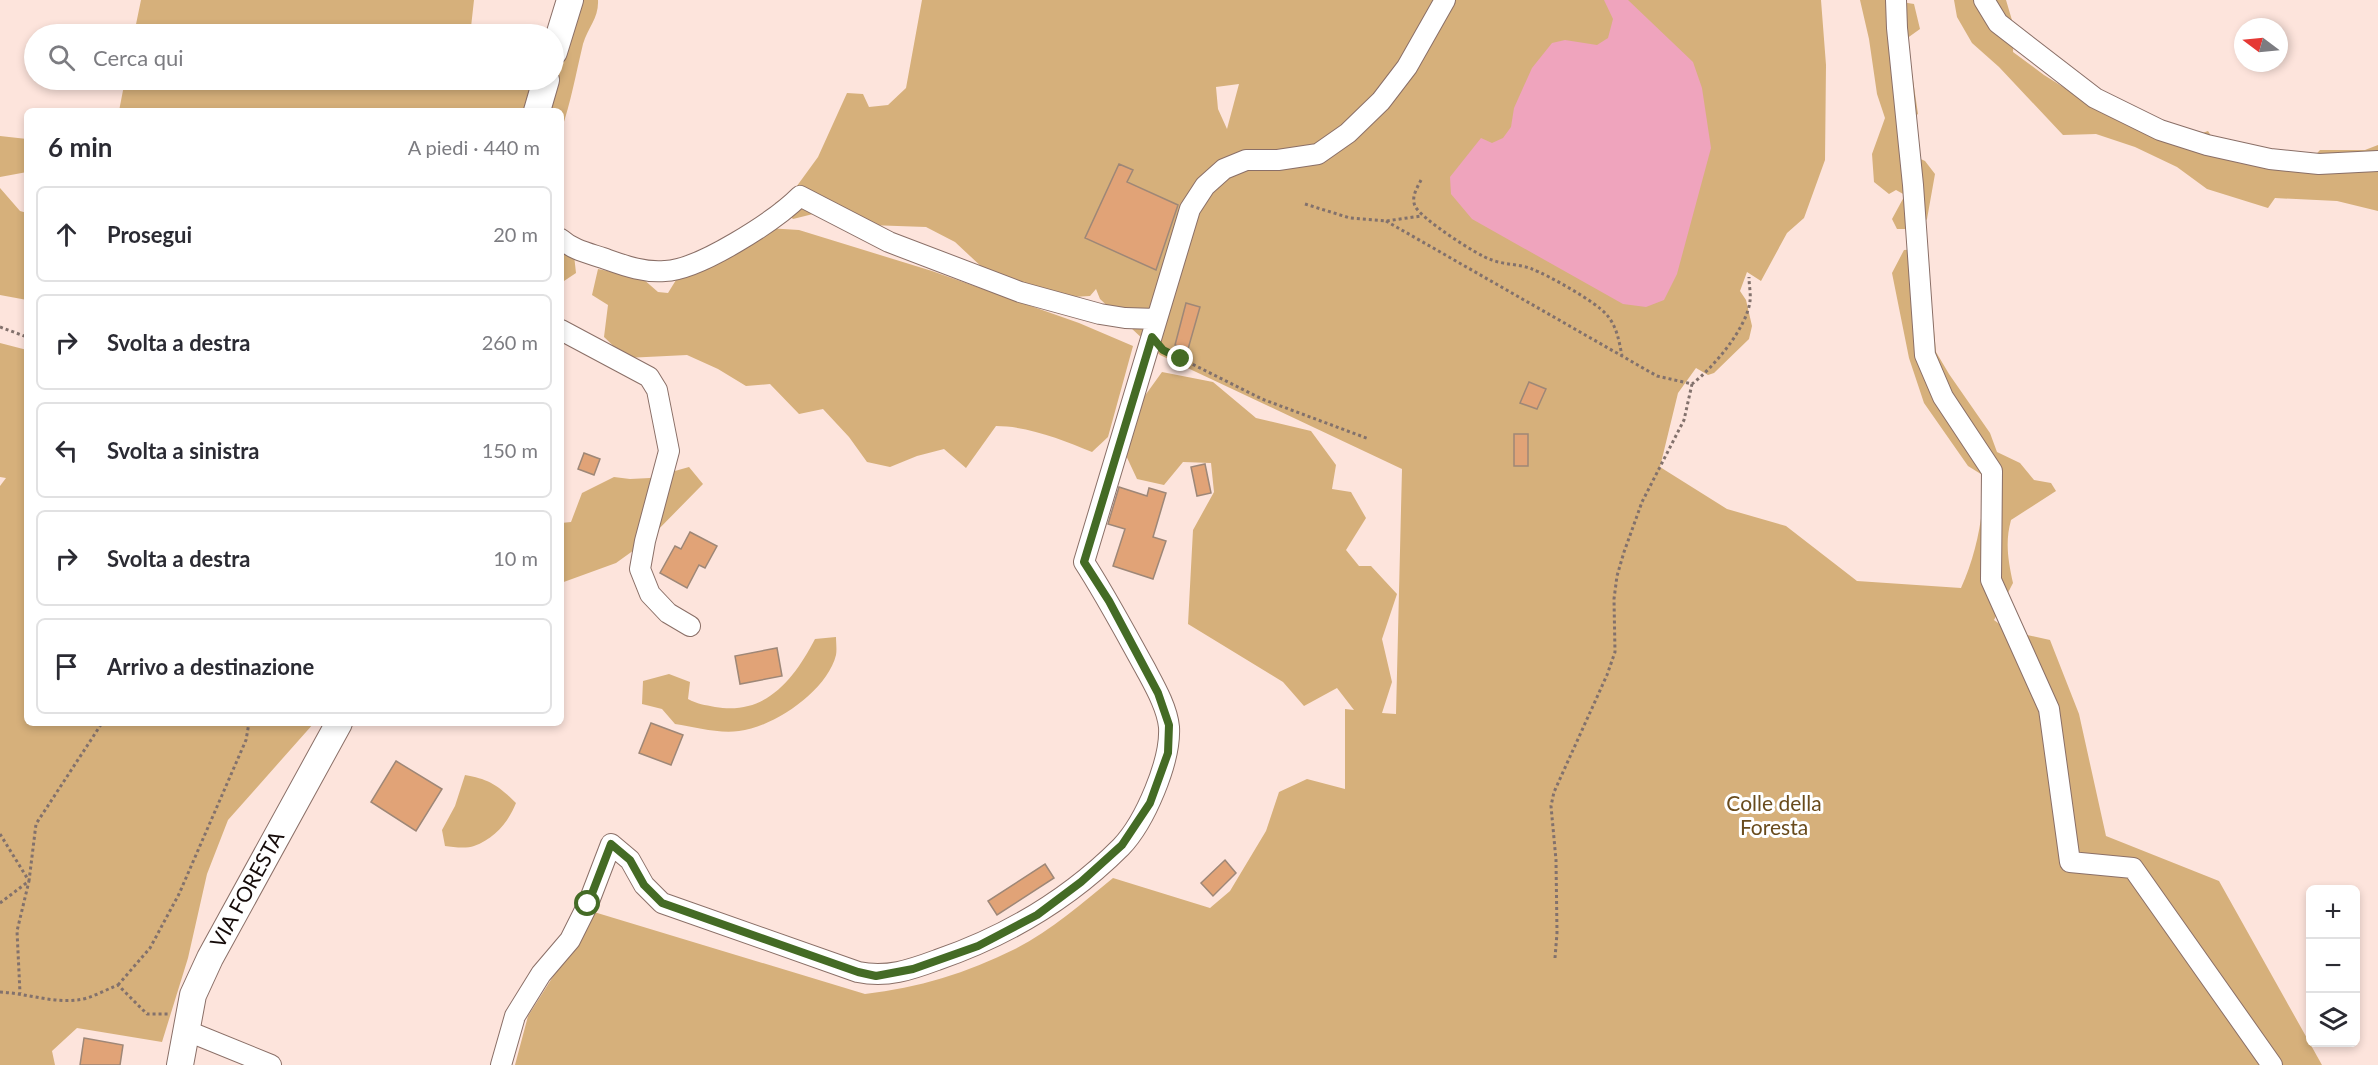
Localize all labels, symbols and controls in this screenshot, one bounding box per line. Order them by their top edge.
north arrow [2234,18,2288,72]
search box [24,24,564,90]
icon: search [45,41,78,74]
text: Cerca qui [93,44,184,71]
text: 6 min [48,131,112,163]
text: A piedi · 440 m [408,135,540,159]
icon: ahead [50,218,83,251]
text: Prosegui [107,221,192,248]
text: 20 m [493,222,538,246]
icon: right [50,326,83,359]
text: Svolta a destra [107,329,250,356]
text: 260 m [482,330,538,354]
route end [1167,345,1193,371]
icon: left [50,434,83,467]
text: Svolta a sinistra [107,437,259,464]
text: 150 m [482,438,538,462]
icon: right [50,542,83,575]
text: Svolta a destra [107,545,250,572]
text: 10 m [493,546,538,570]
icon: arrive [50,650,83,683]
text: Arrivo a destinazione [107,653,314,680]
park label: Colle della Foresta [1726,790,1822,839]
street label: VIA FORESTA [204,825,289,952]
map controls [2306,885,2360,1047]
button: + [2306,885,2360,939]
route start [574,890,600,916]
button: − [2306,939,2360,993]
button: layers [2306,993,2360,1047]

